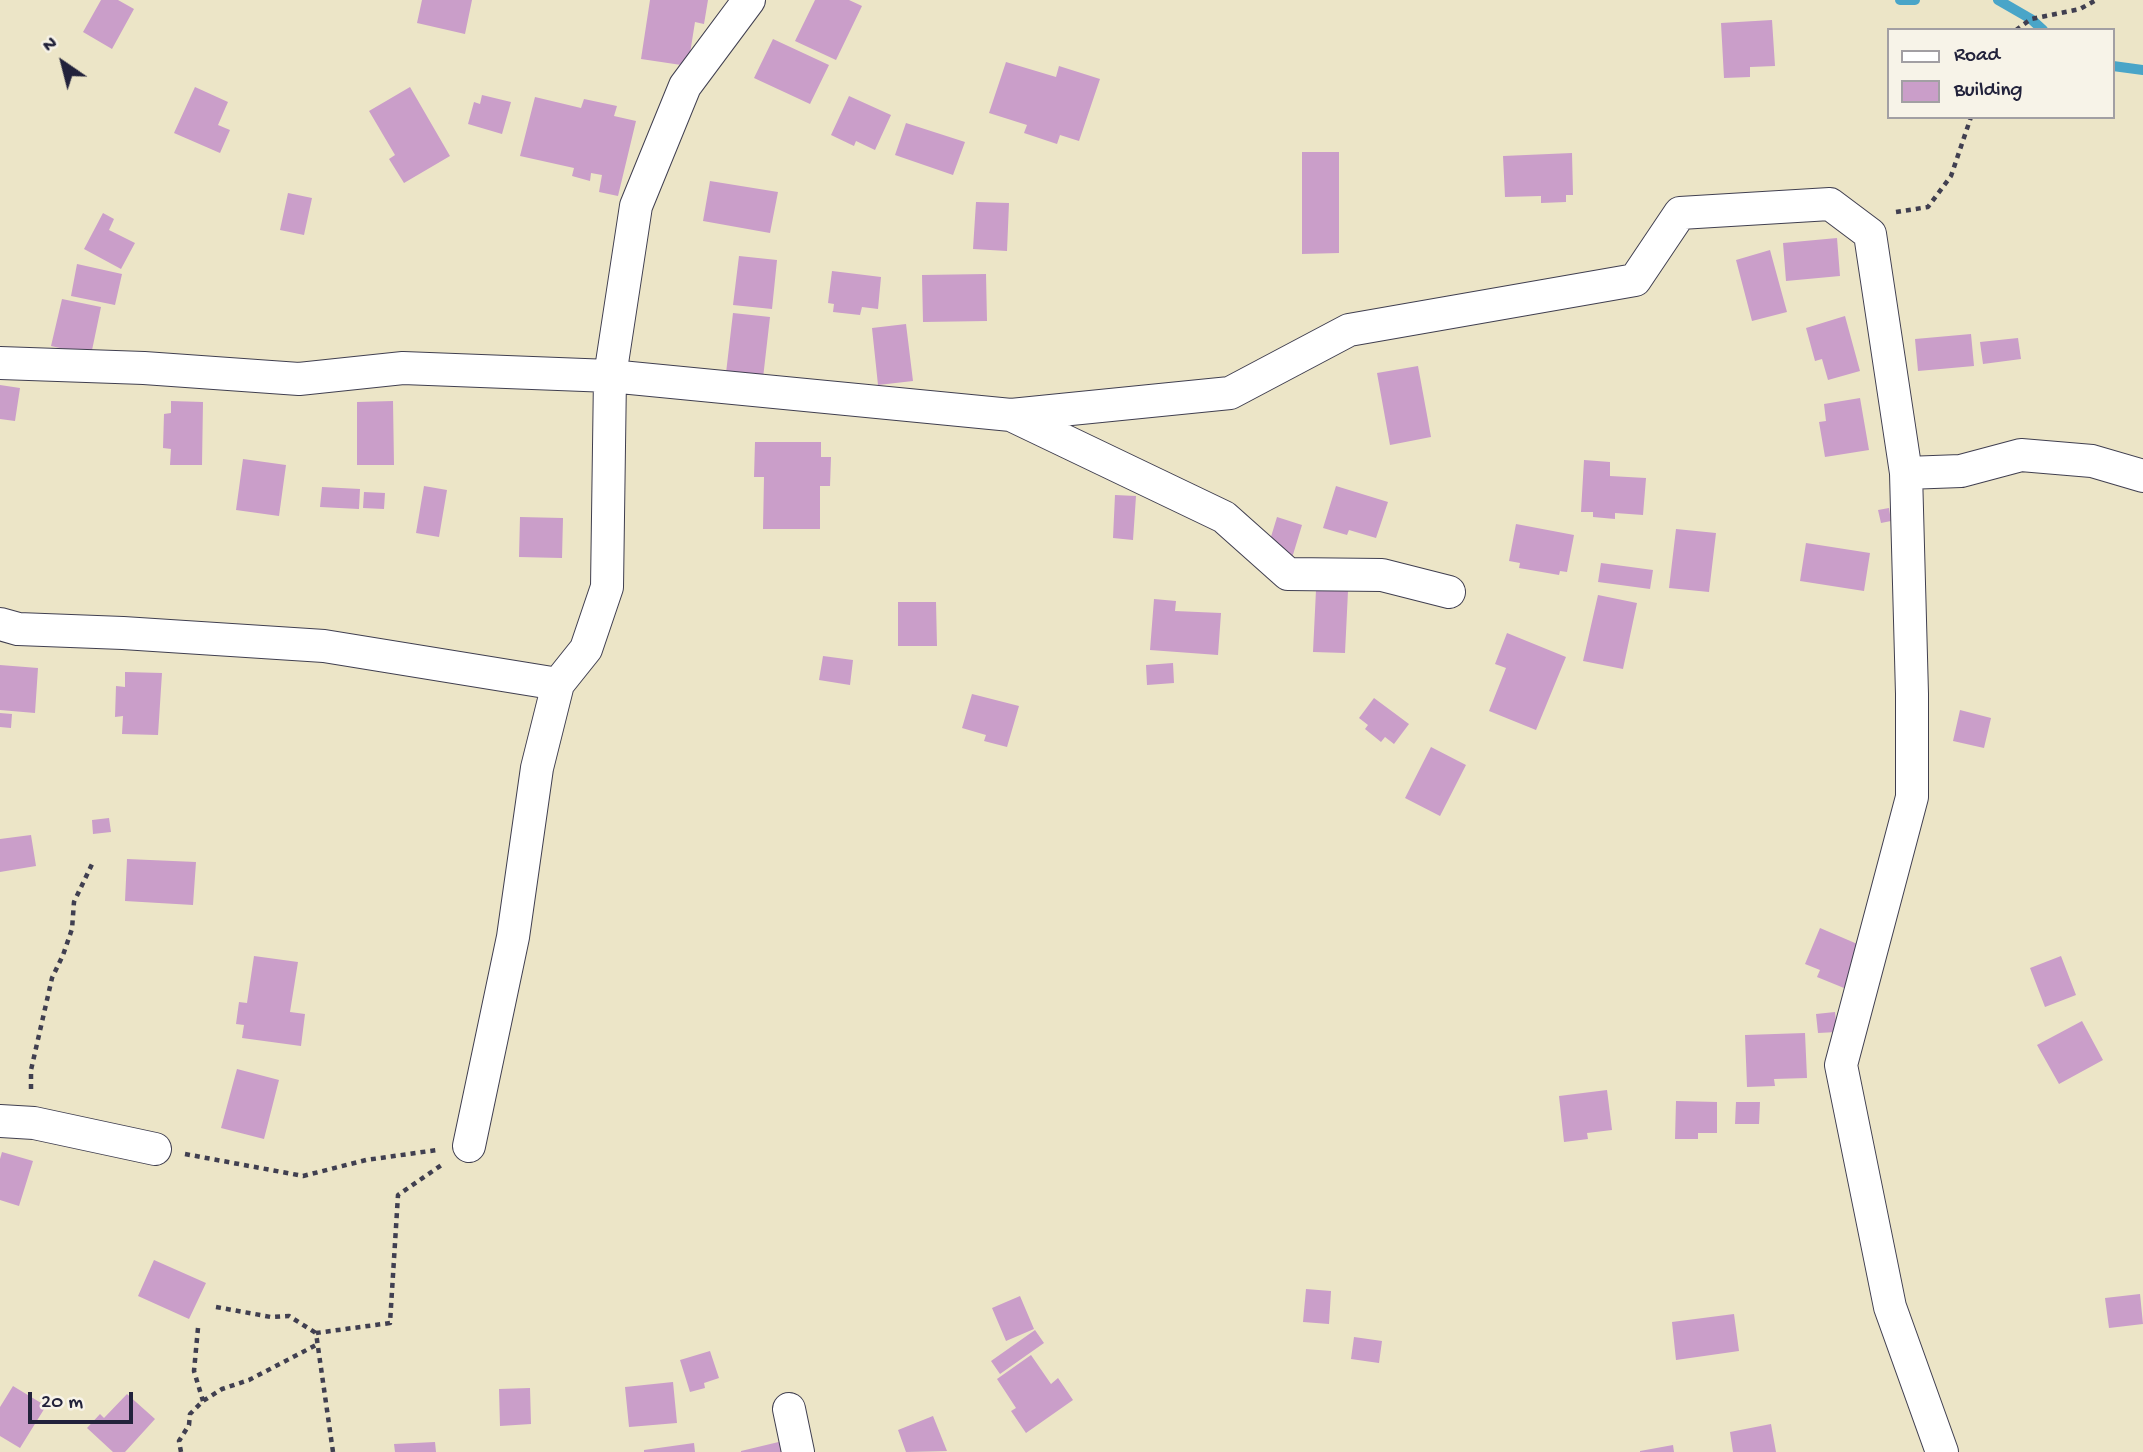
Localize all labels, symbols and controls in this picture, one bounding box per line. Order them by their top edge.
north arrow [28,28,98,98]
legend [1888,28,2115,119]
text: N [39,32,62,58]
text: Road [1954,44,2000,69]
text: Building [1954,79,2023,104]
scale bar [32,1378,136,1422]
text: 20 m [41,1391,83,1416]

